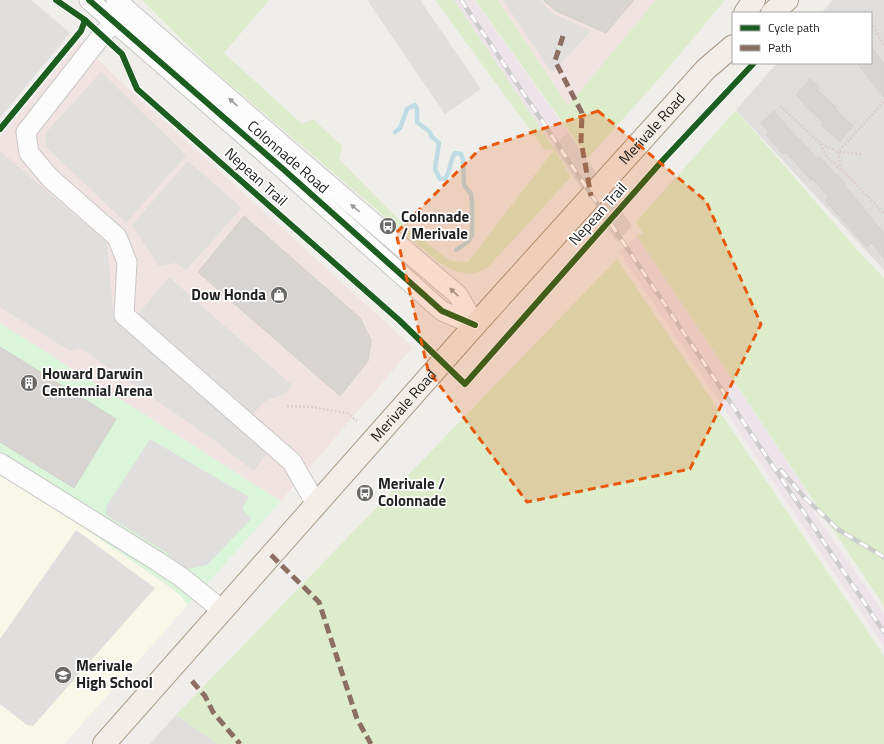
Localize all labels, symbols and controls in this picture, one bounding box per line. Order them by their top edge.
legend [732,12,872,64]
text: Cycle path [768,18,820,37]
text: Path [768,38,792,57]
street label: Merivale Road [613,87,690,170]
one-way arrow [228,98,239,107]
street label: Colonnade Road [242,114,334,199]
street label: Nepean Trail [220,142,293,211]
street label: Nepean Trail [563,177,632,250]
one-way arrow [350,203,361,212]
place label: Colonnade / Merivale [401,205,470,245]
bus stop icon: Colonnade / Merivale [378,216,398,236]
place label: Dow Honda [191,283,266,306]
shop icon: Dow Honda [269,285,289,305]
one-way arrow [449,287,459,297]
place label: Howard Darwin Centennial Arena [42,362,153,402]
street label: Merivale Road [365,364,442,447]
building icon: Howard Darwin Centennial Arena [19,373,39,393]
place label: Merivale / Colonnade [378,472,447,512]
bus stop icon: Merivale / Colonnade [355,483,375,503]
place label: Merivale High School [76,654,153,694]
school or university icon: Merivale High School [53,665,73,685]

